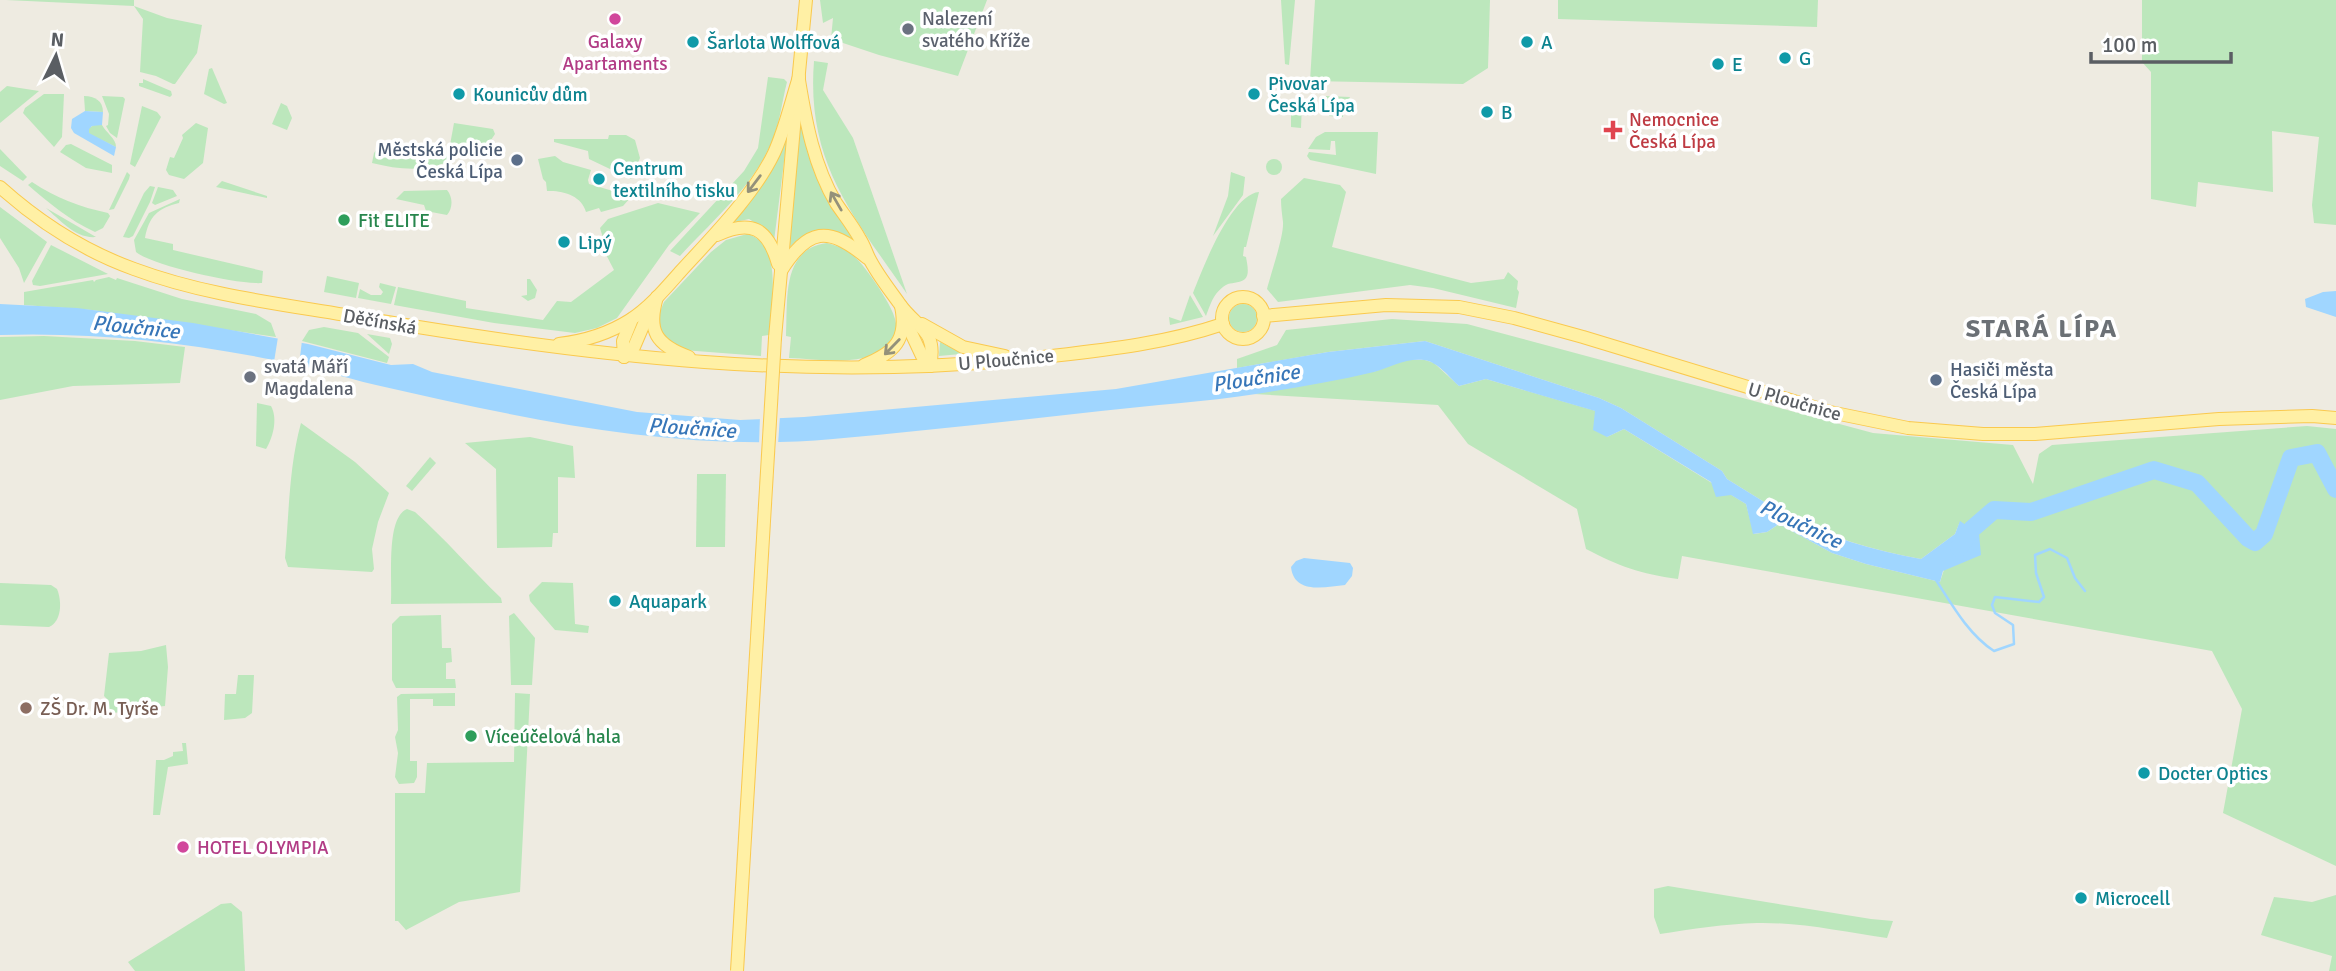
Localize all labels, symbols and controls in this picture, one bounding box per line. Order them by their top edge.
place label: Nalezení svatého Kříže [922,7,1030,53]
marker: Galaxy Apartaments [607,11,623,27]
north arrow [21,21,91,91]
marker: Nalezení svatého Kříže [900,21,916,37]
scale bar [2091,21,2231,65]
text: N [50,28,65,53]
place label: Galaxy Apartaments [563,30,667,76]
place label: Šarlota Wolffová [707,30,840,55]
place label: A [1541,31,1553,55]
text: 100 m [2102,32,2157,58]
marker: Šarlota Wolffová [685,34,701,50]
marker: A [1519,34,1535,50]
place label: G [1799,47,1811,71]
marker: G [1777,50,1793,66]
place label: E [1732,53,1743,77]
marker: E [1710,56,1726,72]
place label: Pivovar Česká Lípa [1268,72,1355,118]
place label: Kounicův dům [473,83,588,107]
marker: Kounicův dům [451,86,467,102]
marker: Pivovar Česká Lípa [1246,86,1262,102]
place label: B [1501,101,1513,125]
marker: B [1479,104,1495,120]
place label: Nemocnice Česká Lípa [1629,108,1719,154]
marker: Nemocnice Česká Lípa [1603,120,1623,140]
place label: Městská policie Česká Lípa [377,138,503,184]
marker: Městská policie Česká Lípa [509,152,525,168]
place label: Centrum textilního tisku [613,157,735,203]
marker: Centrum textilního tisku [591,171,607,187]
one-way arrow [747,174,761,193]
one-way arrow [829,192,843,212]
place label: Fit ELITE [358,209,430,233]
marker: Fit ELITE [336,212,352,228]
place label: Lipý [578,231,612,255]
marker: Lipý [556,234,572,250]
street label: Děčínská [341,304,418,340]
water label: Ploučnice [91,309,182,345]
district label: STARÁ LÍPA [1966,313,2118,345]
one-way arrow [883,338,900,355]
street label: U Ploučnice [957,344,1055,376]
place label: svatá Máří Magdalena [264,355,354,401]
water label: Ploučnice [1211,358,1303,398]
place label: Hasiči města Česká Lípa [1950,358,2054,404]
marker: svatá Máří Magdalena [242,369,258,385]
marker: Hasiči města Česká Lípa [1928,372,1944,388]
street label: U Ploučnice [1745,377,1844,427]
water label: Ploučnice [647,412,738,444]
water label: Ploučnice [1756,494,1848,555]
place label: Aquapark [629,590,707,614]
marker: Aquapark [607,593,623,609]
place label: ZŠ Dr. M. Tyrše [40,696,159,721]
marker: ZŠ Dr. M. Tyrše [18,700,34,716]
place label: Víceúčelová hala [485,725,621,749]
marker: Víceúčelová hala [463,728,479,744]
place label: Docter Optics [2158,762,2268,786]
marker: Docter Optics [2136,765,2152,781]
place label: HOTEL OLYMPIA [197,836,329,860]
marker: HOTEL OLYMPIA [175,839,191,855]
place label: Microcell [2095,887,2170,911]
marker: Microcell [2073,890,2089,906]

